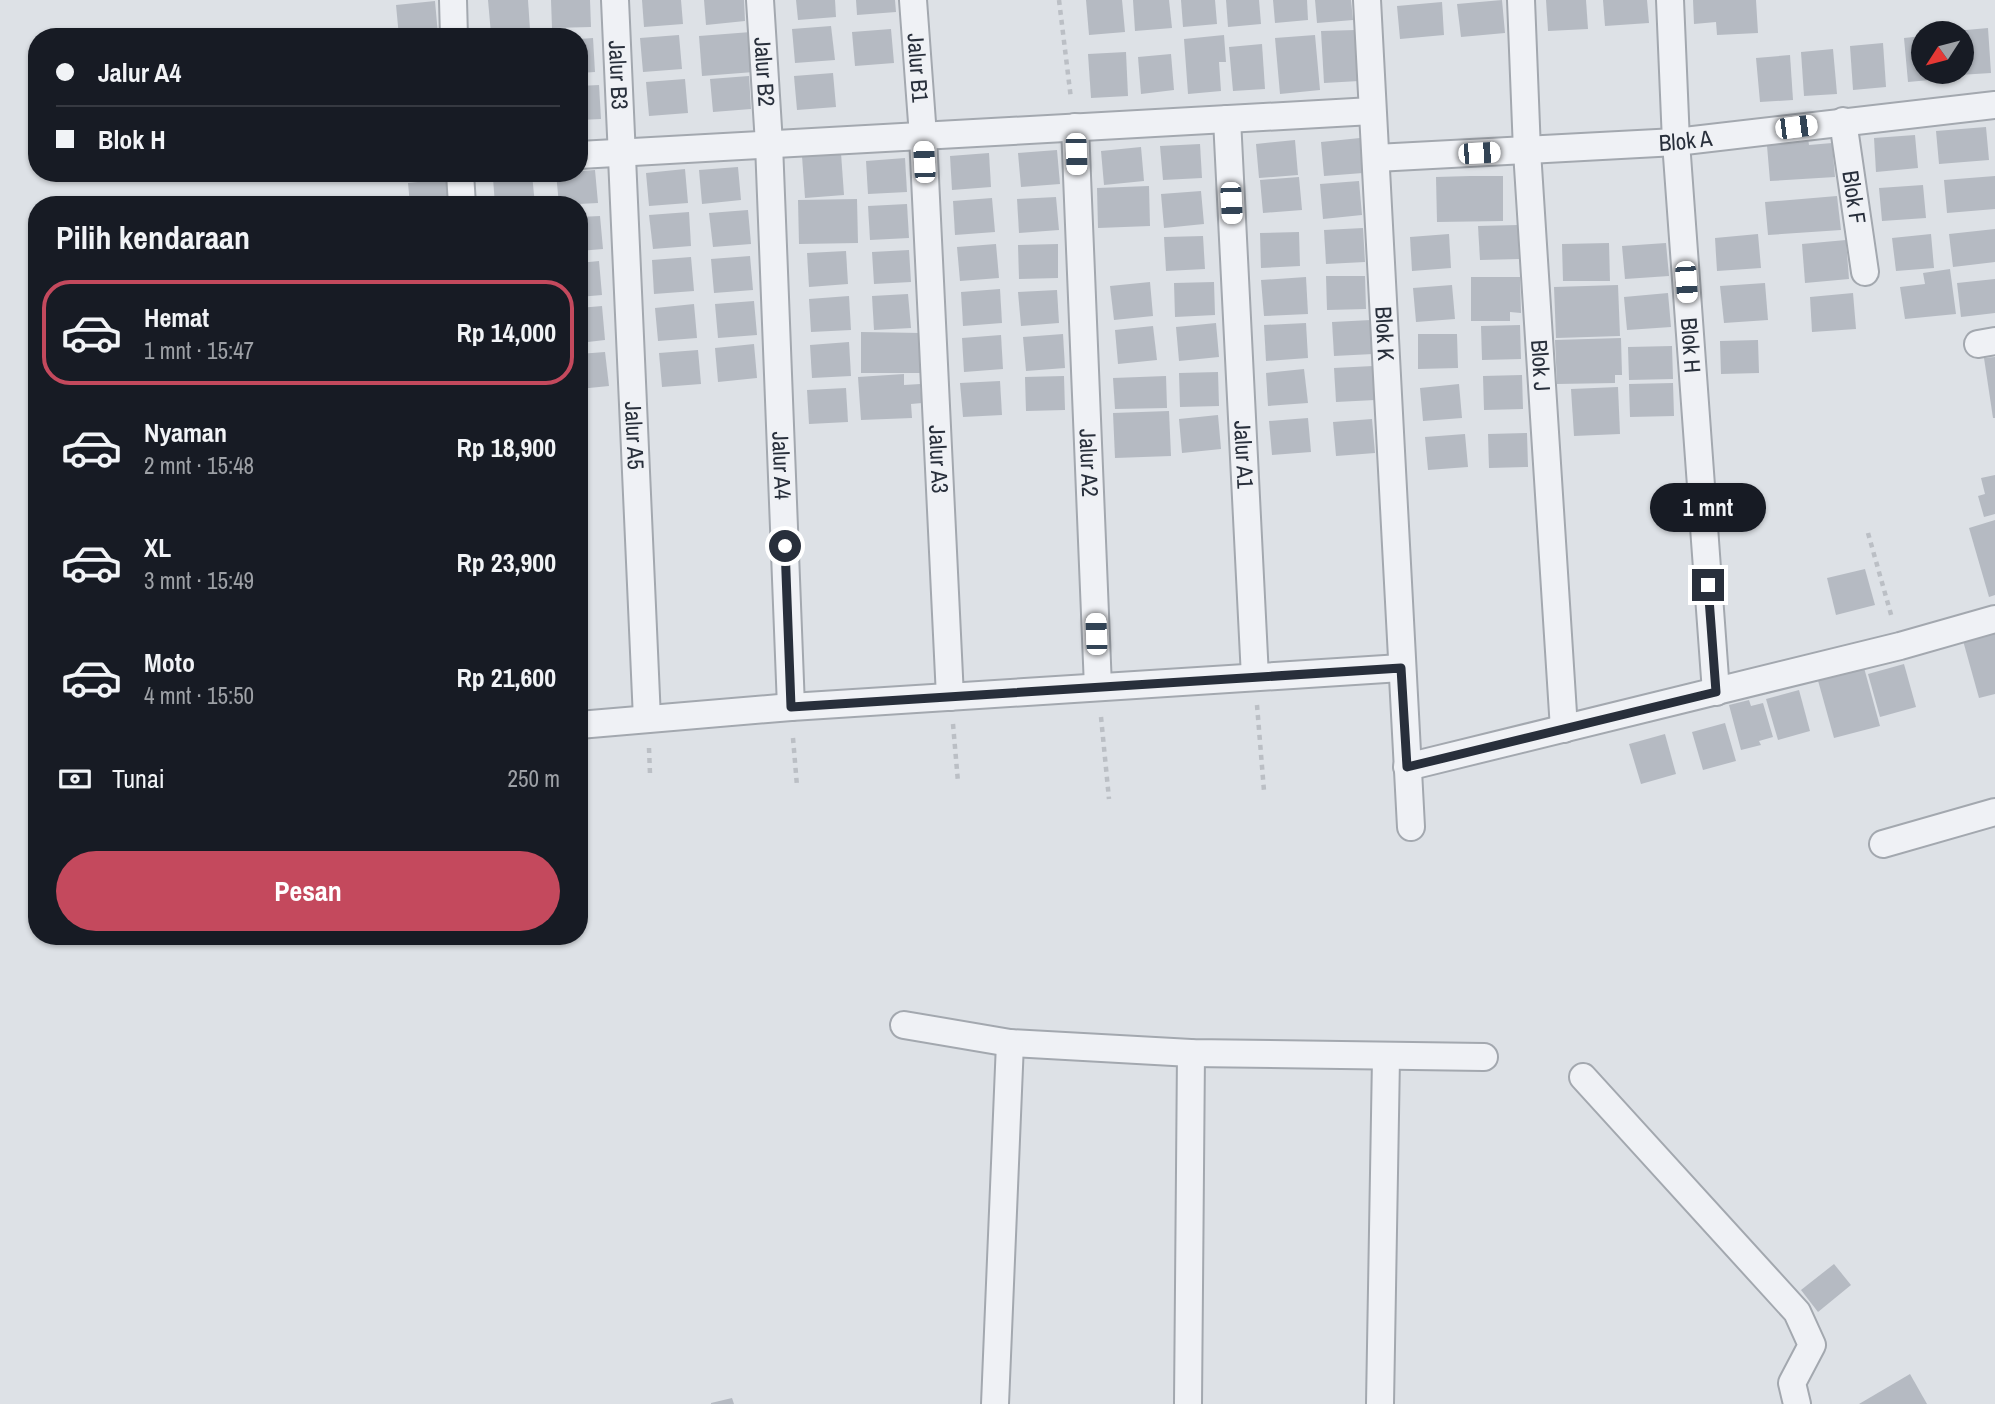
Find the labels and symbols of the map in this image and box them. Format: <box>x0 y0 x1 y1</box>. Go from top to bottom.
north arrow <box>1911 21 1974 84</box>
street label: Jalur B1 <box>900 32 937 104</box>
street label: Jalur B2 <box>747 36 783 107</box>
street label: Jalur B3 <box>602 40 636 110</box>
car <box>1774 114 1819 140</box>
street label: Blok A <box>1658 122 1714 158</box>
car <box>1065 133 1088 175</box>
car <box>913 140 936 184</box>
car <box>1458 141 1501 165</box>
street label: Blok F <box>1835 168 1874 226</box>
car <box>1220 181 1243 225</box>
car <box>1675 260 1698 304</box>
street label: Blok K <box>1368 305 1402 362</box>
street label: Blok H <box>1674 316 1709 374</box>
street label: Blok J <box>1524 339 1558 392</box>
street label: Jalur A5 <box>618 401 652 470</box>
street label: Jalur A1 <box>1227 420 1262 490</box>
street label: Jalur A3 <box>922 424 956 494</box>
street label: Jalur A2 <box>1072 428 1106 497</box>
street label: Jalur A4 <box>765 431 799 501</box>
callout: 1 mnt <box>1650 484 1766 532</box>
route start <box>769 530 801 562</box>
route end <box>1692 569 1724 601</box>
car <box>1085 613 1108 655</box>

